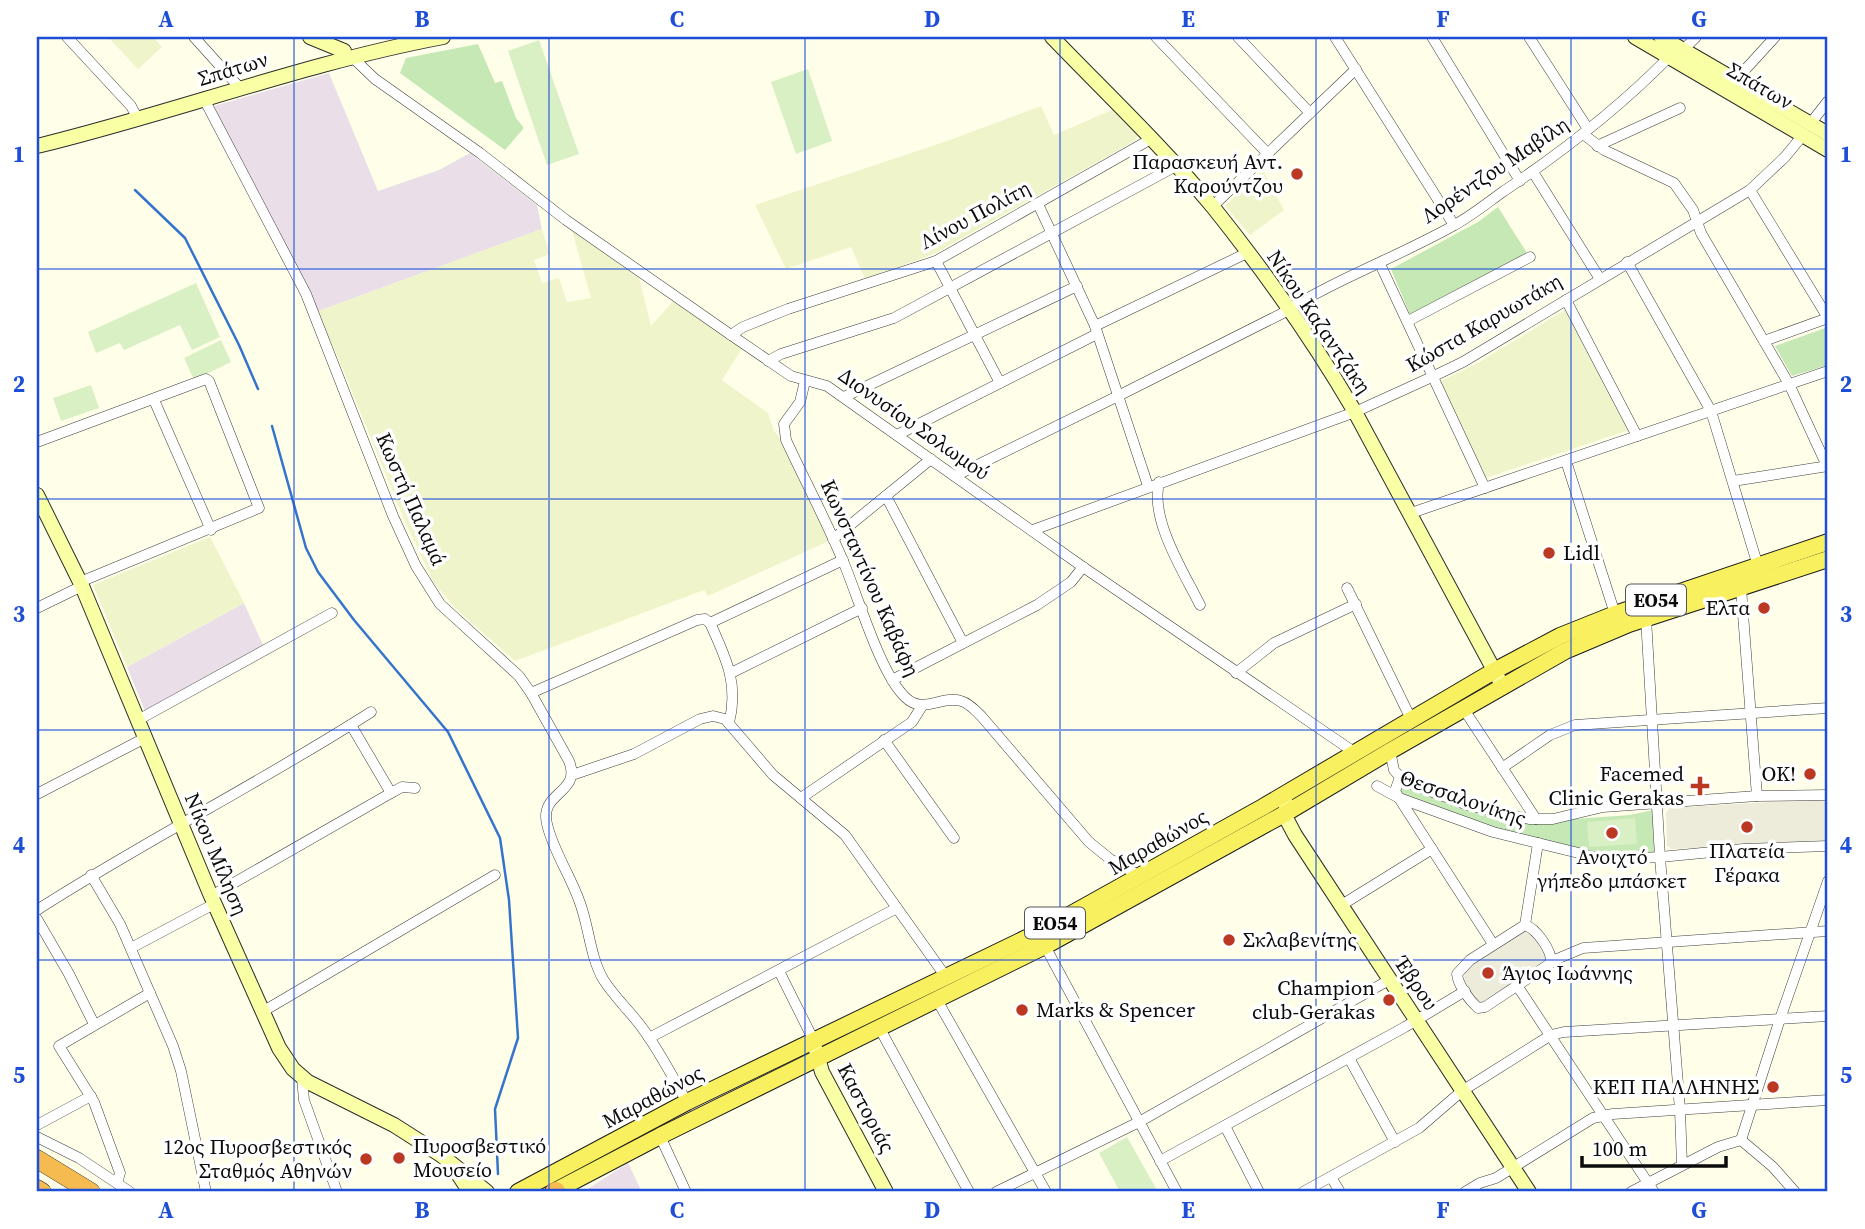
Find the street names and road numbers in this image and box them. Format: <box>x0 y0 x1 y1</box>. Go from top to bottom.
street label: Σπάτων <box>194 44 271 93</box>
street label: Σπάτων <box>1722 55 1799 116</box>
street label: Λορέντζου Μαβίλη <box>1415 109 1574 230</box>
street label: Λίνου Πολίτη <box>914 173 1035 256</box>
street label: Νίκου Καζαντζάκη <box>1260 244 1379 400</box>
street label: Κώστα Καρυωτάκη <box>1400 266 1567 379</box>
street label: Διονυσίου Σολωμού <box>833 361 996 487</box>
street label: Κωστή Παλαμά <box>369 428 454 570</box>
street label: Κωνσταντίνου Καβάφη <box>814 475 927 681</box>
road number: ΕΟ54 <box>1626 584 1686 615</box>
street label: Θεσσαλονίκης <box>1396 762 1530 833</box>
street label: Νίκου Μίληση <box>178 788 255 919</box>
street label: Μαραθώνος <box>1103 801 1213 882</box>
road number: ΕΟ54 <box>1025 908 1085 939</box>
street label: Έβρου <box>1387 949 1445 1016</box>
street label: Μαραθώνος <box>597 1058 708 1135</box>
street label: Καστοριάς <box>831 1058 902 1158</box>

